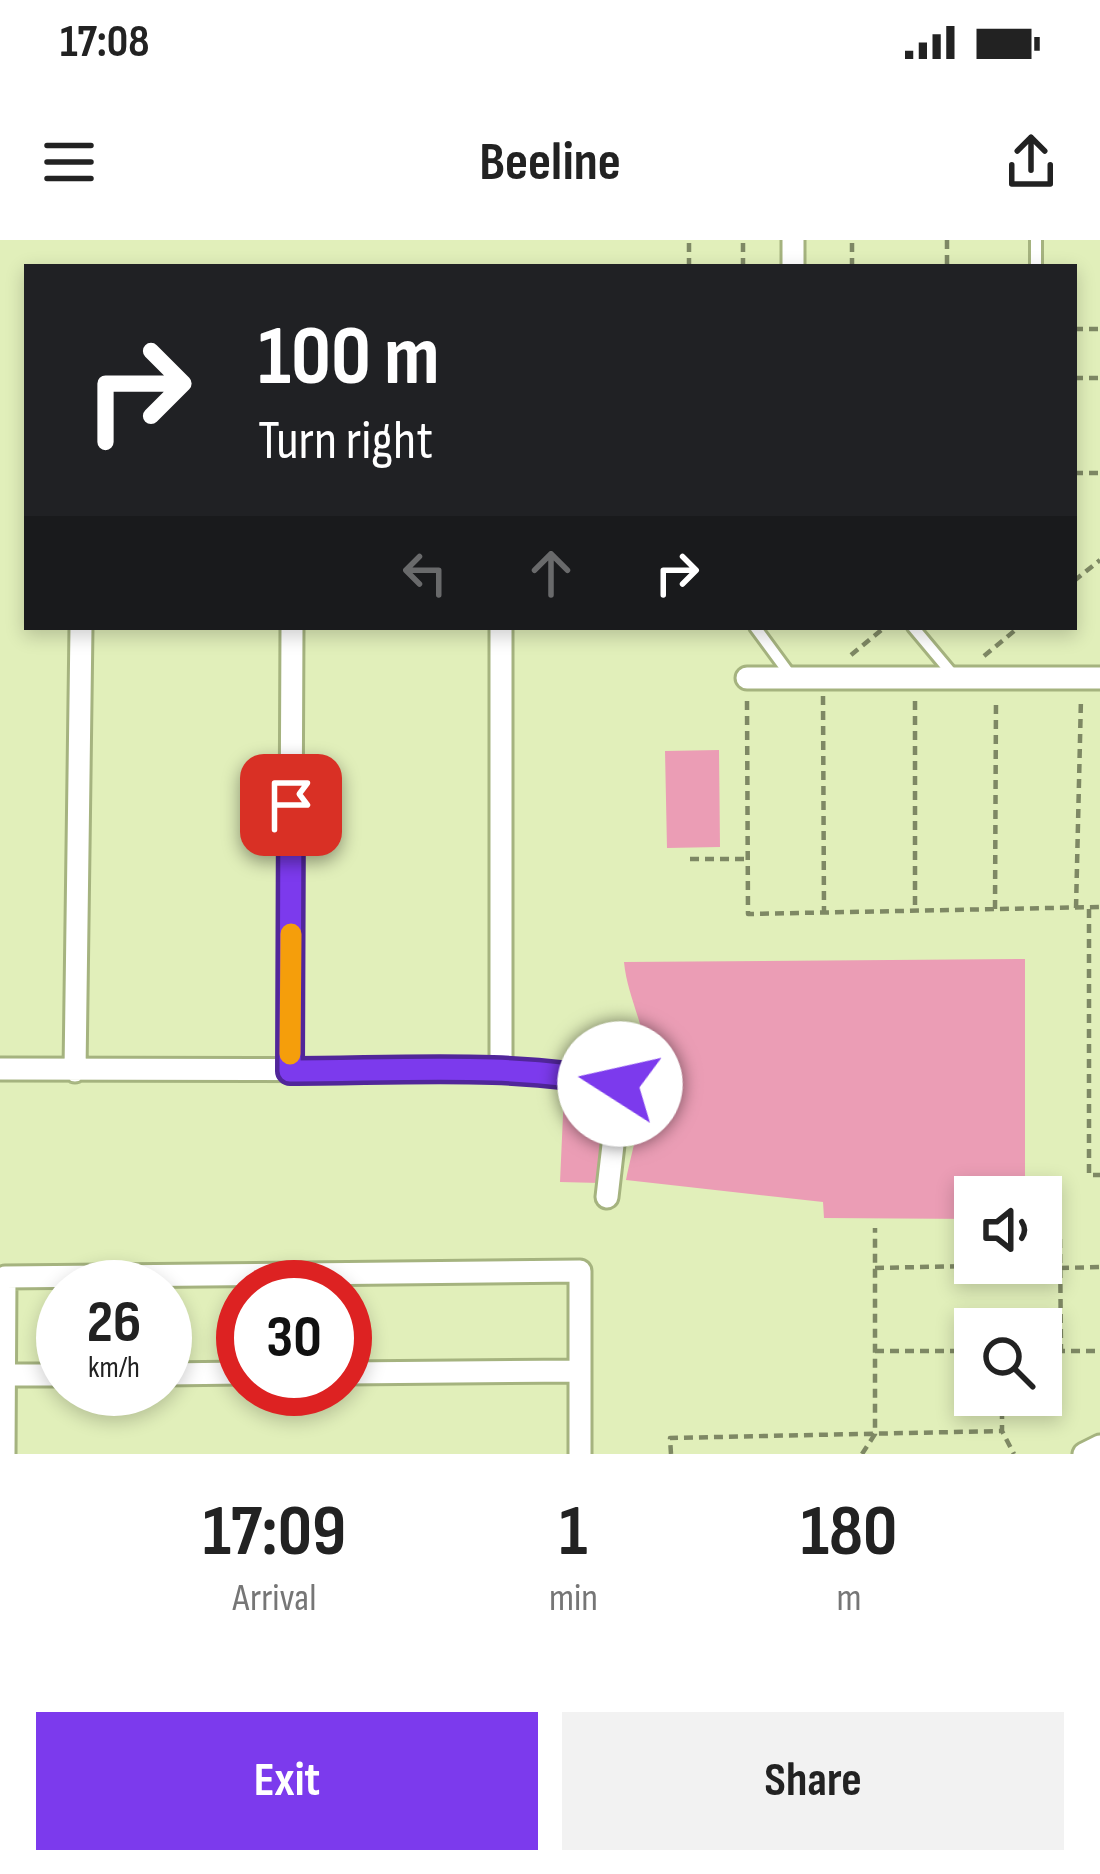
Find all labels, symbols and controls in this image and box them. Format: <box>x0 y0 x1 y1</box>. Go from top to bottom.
text: 17:08 <box>60 15 150 70</box>
icon: menu <box>36 129 102 195</box>
icon: share <box>998 129 1064 195</box>
text: Beeline <box>479 130 621 195</box>
text: 100 m <box>258 307 440 408</box>
icon: right <box>60 312 216 468</box>
text: Turn right <box>258 409 433 474</box>
icon: left <box>392 540 458 606</box>
icon: ahead <box>518 540 584 606</box>
icon: right <box>644 540 710 606</box>
pin <box>240 754 342 856</box>
icon: arrive <box>258 772 324 838</box>
position arrow <box>557 1021 683 1147</box>
map controls <box>954 1176 1062 1416</box>
button: sound <box>954 1176 1062 1284</box>
speed limit sign: 30 <box>216 1260 372 1416</box>
text: 26 <box>87 1287 141 1359</box>
button: search <box>954 1308 1062 1416</box>
text: km/h <box>88 1350 140 1386</box>
text: 17:09 <box>203 1489 346 1576</box>
text: 1 <box>559 1489 588 1576</box>
text: 180 <box>801 1489 897 1576</box>
text: Arrival <box>233 1575 316 1622</box>
text: min <box>549 1575 598 1622</box>
text: m <box>836 1575 861 1622</box>
button: Exit <box>36 1712 538 1850</box>
button: Share <box>562 1712 1064 1850</box>

